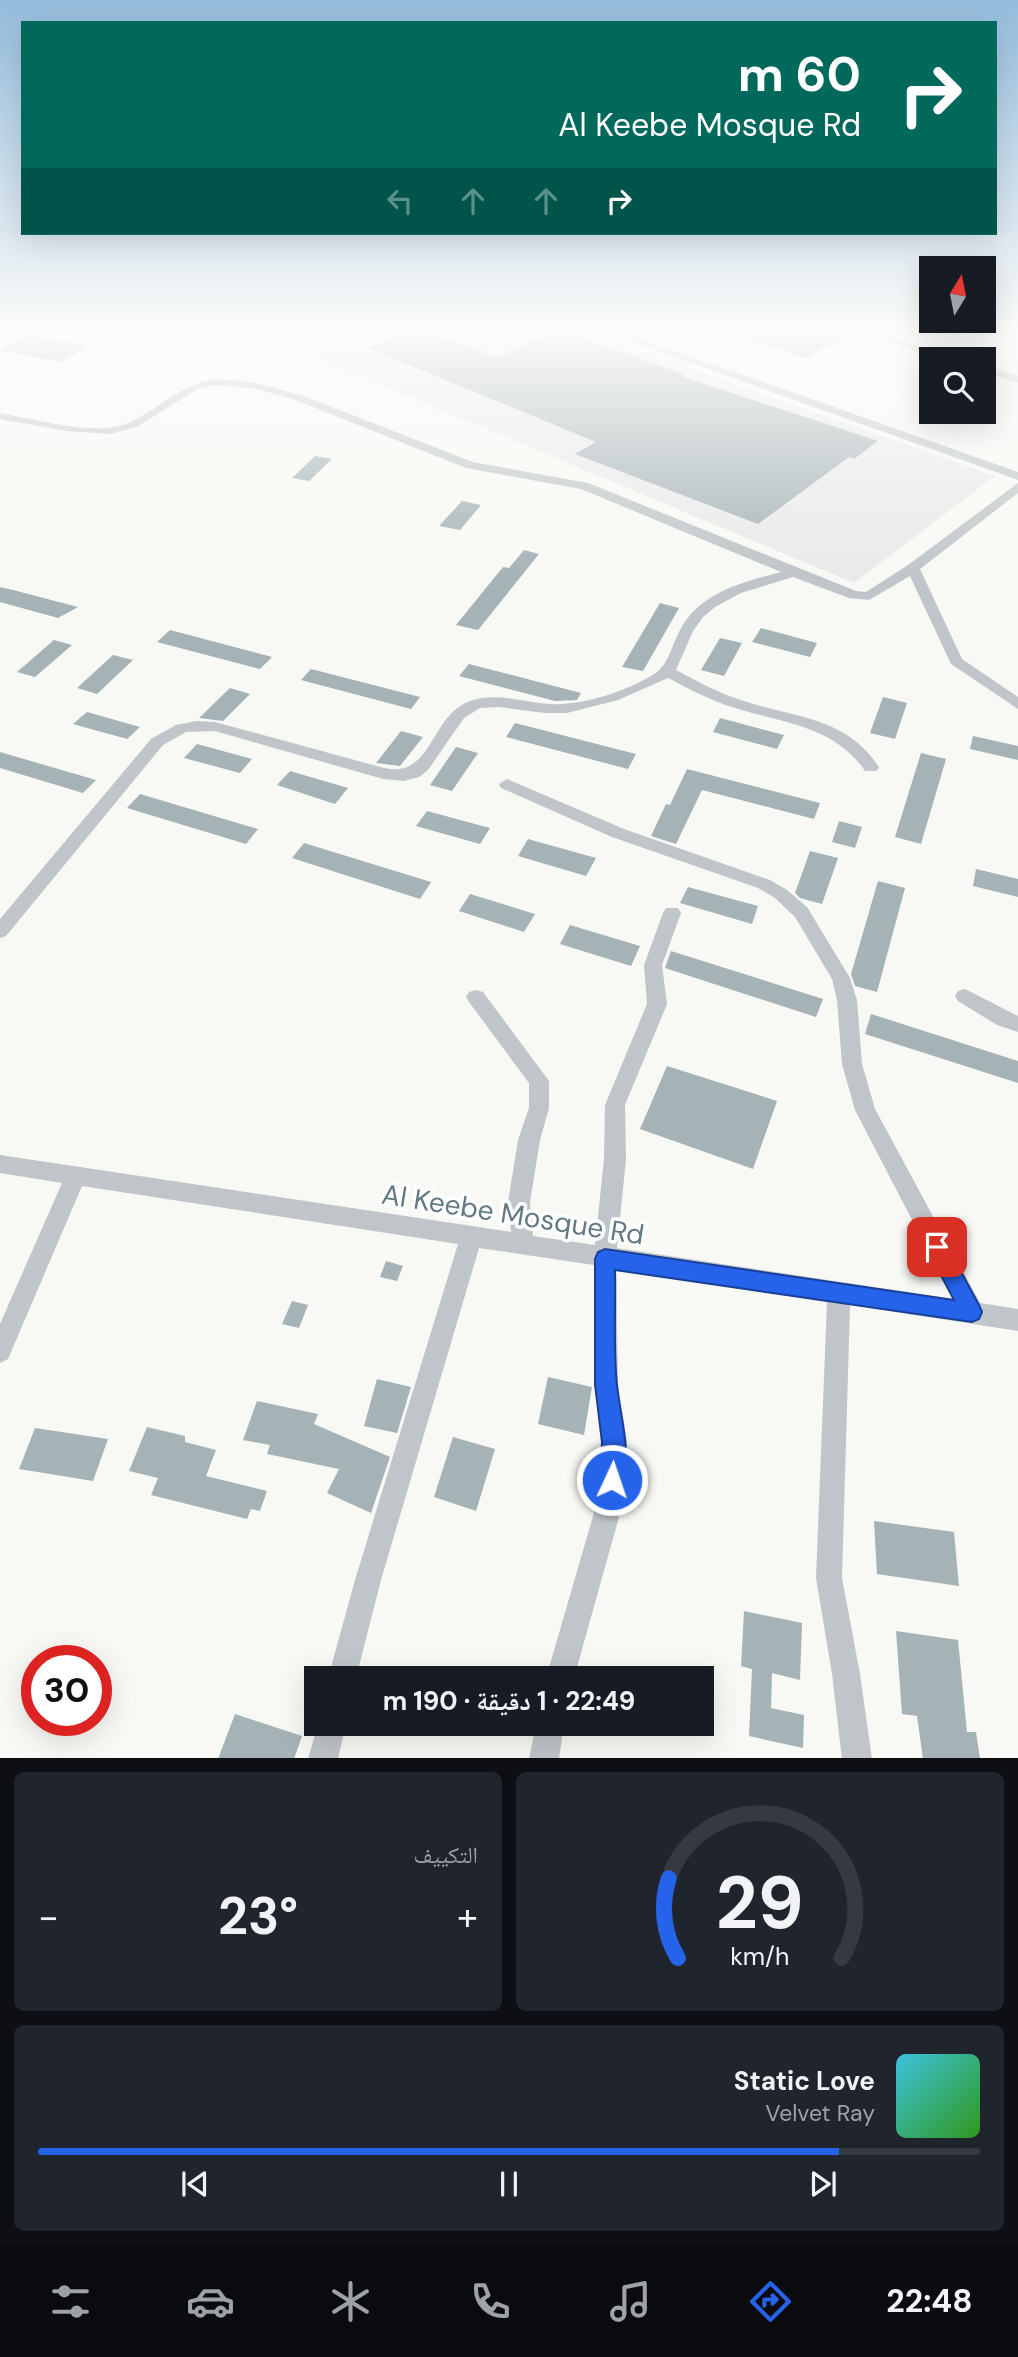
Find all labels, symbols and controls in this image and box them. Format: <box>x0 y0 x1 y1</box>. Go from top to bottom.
text: 60 m <box>738 42 861 106</box>
icon: right <box>885 49 976 140</box>
text: Al Keebe Mosque Rd <box>558 104 861 146</box>
icon: left <box>381 182 419 220</box>
icon: ahead <box>454 182 492 220</box>
icon: ahead <box>527 182 565 220</box>
icon: right <box>600 182 638 220</box>
north arrow <box>919 256 996 332</box>
map controls <box>919 256 996 424</box>
button: search <box>919 347 996 424</box>
street label: Al Keebe Mosque Rd <box>379 1176 647 1253</box>
pin <box>907 1217 967 1277</box>
icon: arrive <box>918 1228 956 1266</box>
position arrow <box>575 1443 649 1517</box>
speed limit sign: 30 <box>21 1645 112 1736</box>
text: 22:49 · 1 دقيقة · 190 m <box>383 1684 635 1718</box>
text: التكييف <box>413 1840 478 1870</box>
text: 29 <box>716 1856 804 1951</box>
text: 23° <box>218 1882 298 1950</box>
text: − <box>38 1892 59 1942</box>
text: + <box>457 1892 478 1942</box>
text: km/h <box>730 1939 790 1972</box>
text: Static Love <box>734 2064 875 2098</box>
text: Velvet Ray <box>765 2098 875 2128</box>
icon: previous <box>176 2165 214 2203</box>
icon: pause <box>490 2165 528 2203</box>
icon: next <box>804 2165 842 2203</box>
icon: filters <box>46 2277 95 2326</box>
icon: car <box>186 2277 235 2326</box>
icon: climate <box>326 2277 375 2326</box>
icon: phone <box>466 2277 515 2326</box>
icon: music <box>606 2277 655 2326</box>
icon: directions <box>746 2277 795 2326</box>
text: 22:48 <box>886 2280 972 2322</box>

